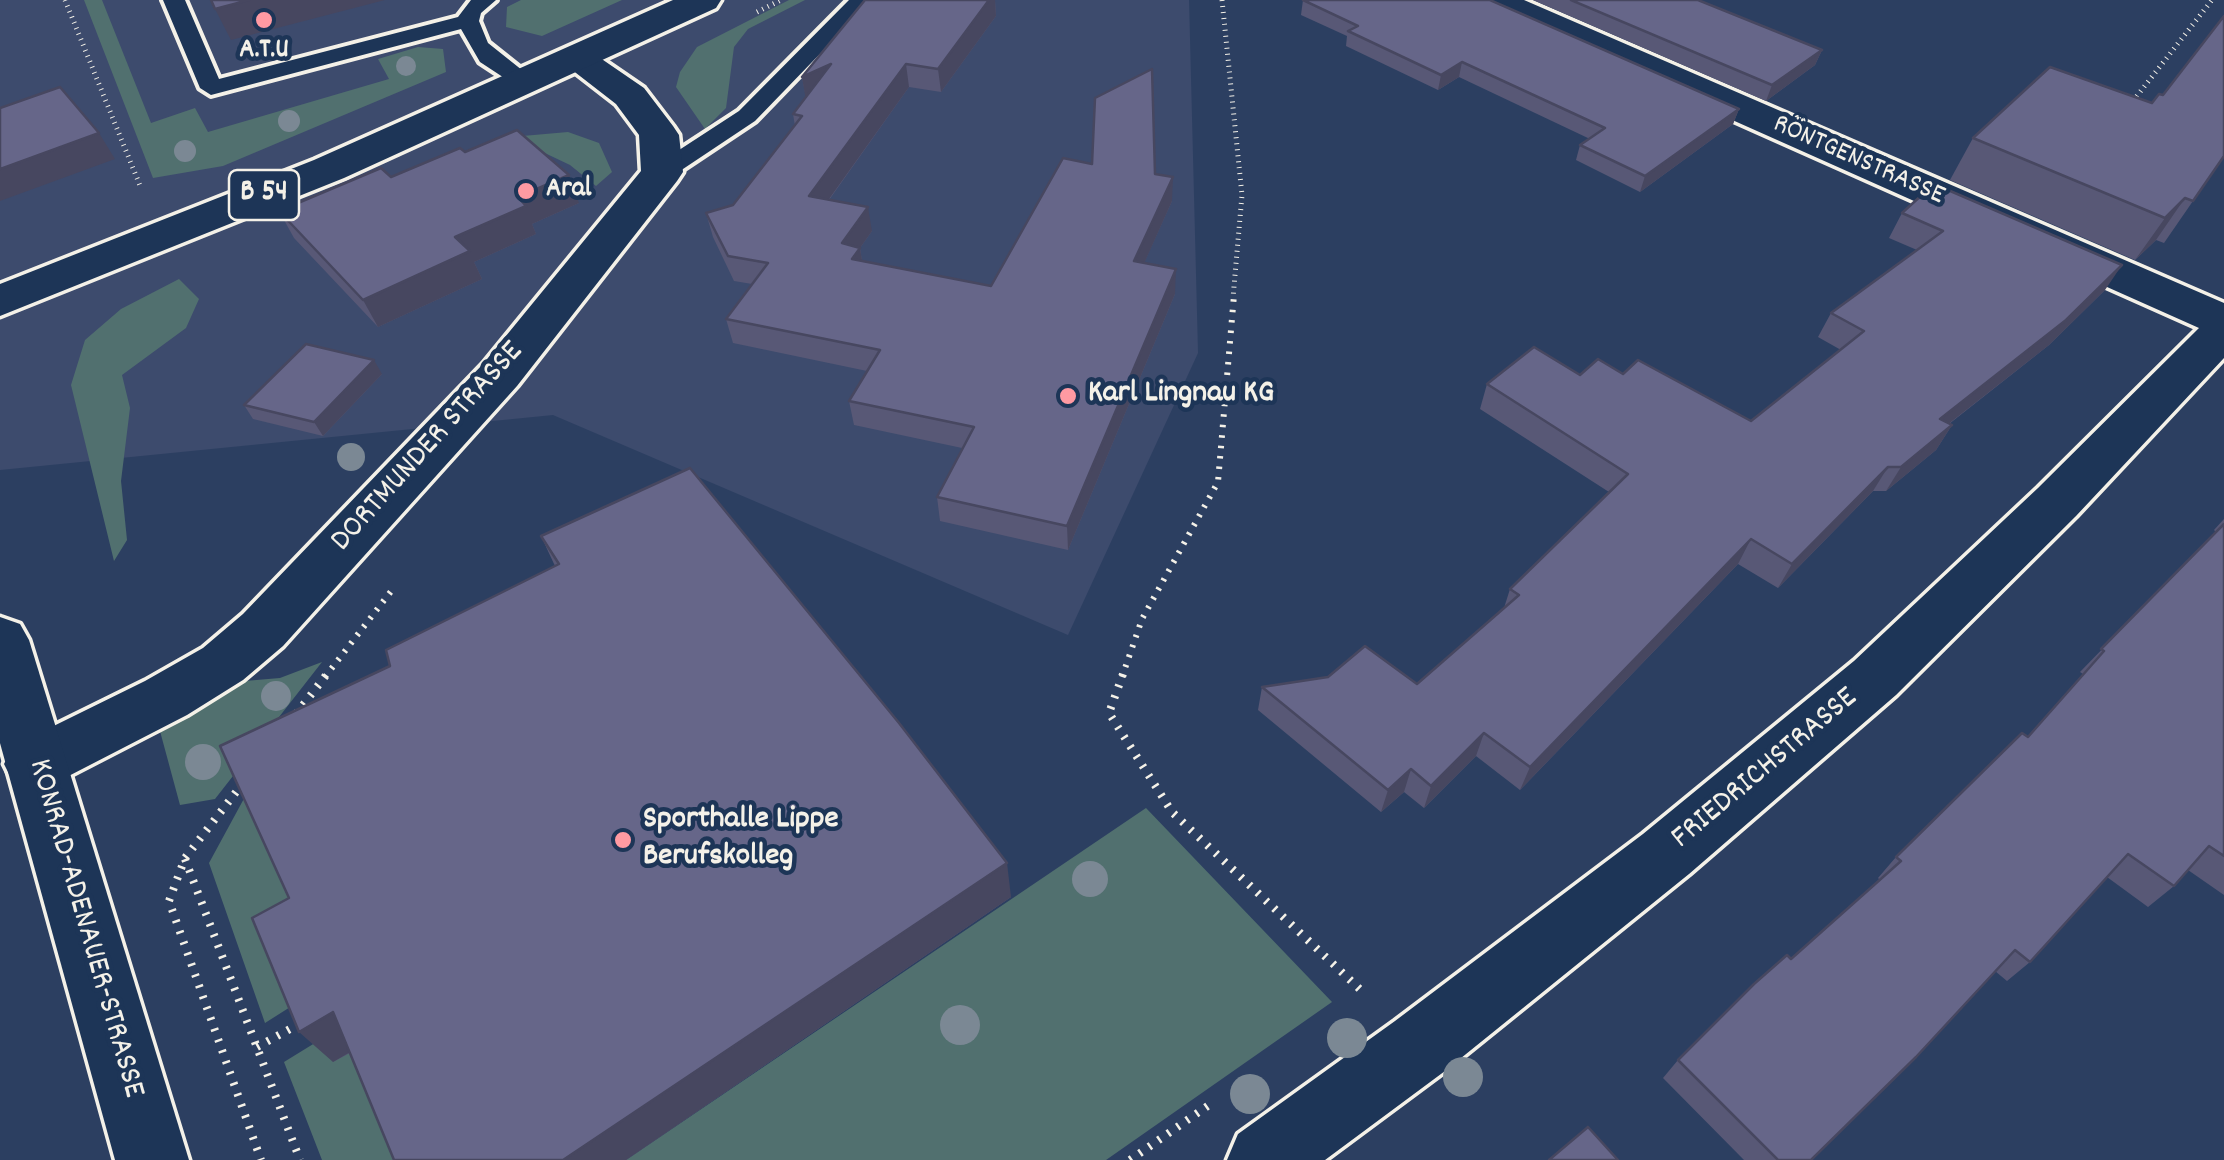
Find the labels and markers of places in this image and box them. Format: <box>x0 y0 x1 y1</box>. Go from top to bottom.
marker: A.T.U <box>253 9 275 31</box>
place label: A.T.U <box>239 35 289 69</box>
place label: Aral <box>546 174 591 208</box>
marker: Aral <box>515 180 537 202</box>
place label: Karl Lingnau KG <box>1088 377 1274 415</box>
marker: Karl Lingnau KG <box>1057 385 1079 407</box>
place label: Sporthalle Lippe Berufskolleg <box>643 803 839 878</box>
marker: Sporthalle Lippe Berufskolleg <box>612 829 634 851</box>

